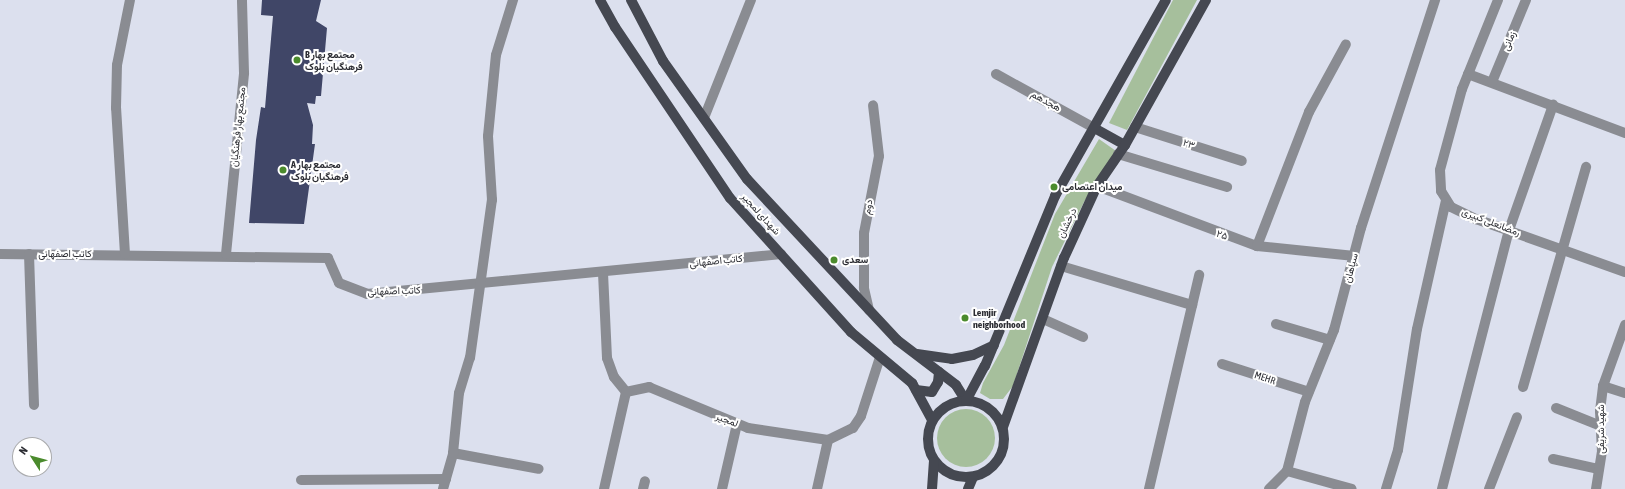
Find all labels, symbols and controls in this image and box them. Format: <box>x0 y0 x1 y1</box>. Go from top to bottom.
street label: زمانی <box>1500 30 1518 52</box>
place label: B مجتمع بهار فرهنگیان بلوک <box>305 48 363 72</box>
marker: B مجتمع بهار فرهنگیان بلوک <box>292 55 302 65</box>
street label: مجتمع بهار فرهنگیان <box>228 86 248 168</box>
street label: هجدهم <box>1029 88 1063 114</box>
street label: ۲۳ <box>1182 136 1196 152</box>
place label: A مجتمع بهار فرهنگیان بلوک <box>291 158 349 182</box>
marker: A مجتمع بهار فرهنگیان بلوک <box>278 165 288 175</box>
place label: میدان اعتصامی <box>1062 181 1122 193</box>
marker: میدان اعتصامی <box>1049 182 1059 192</box>
street label: شهدای لمجیر <box>739 191 783 237</box>
street label: دوم <box>861 199 875 215</box>
street label: رمضانعلی کبیری <box>1460 205 1522 239</box>
street label: درخشان <box>1055 206 1079 240</box>
street label: ۲۵ <box>1215 228 1229 242</box>
street label: کاتب اصفهانی <box>38 248 92 260</box>
street label: کاتب اصفهانی <box>689 252 743 270</box>
street label: سپاهان <box>1341 252 1361 284</box>
place label: سعدی <box>842 254 868 266</box>
marker: سعدی <box>829 255 839 265</box>
street label: کاتب اصفهانی <box>367 284 421 298</box>
place label: Lemjir neighborhood <box>973 306 1025 330</box>
marker: Lemjir neighborhood <box>960 313 970 323</box>
street label: MEHR <box>1253 369 1277 387</box>
street label: شهید شریفی <box>1595 404 1607 454</box>
street label: لمجیر <box>714 410 740 430</box>
north arrow <box>12 437 52 477</box>
text: N <box>16 444 30 457</box>

